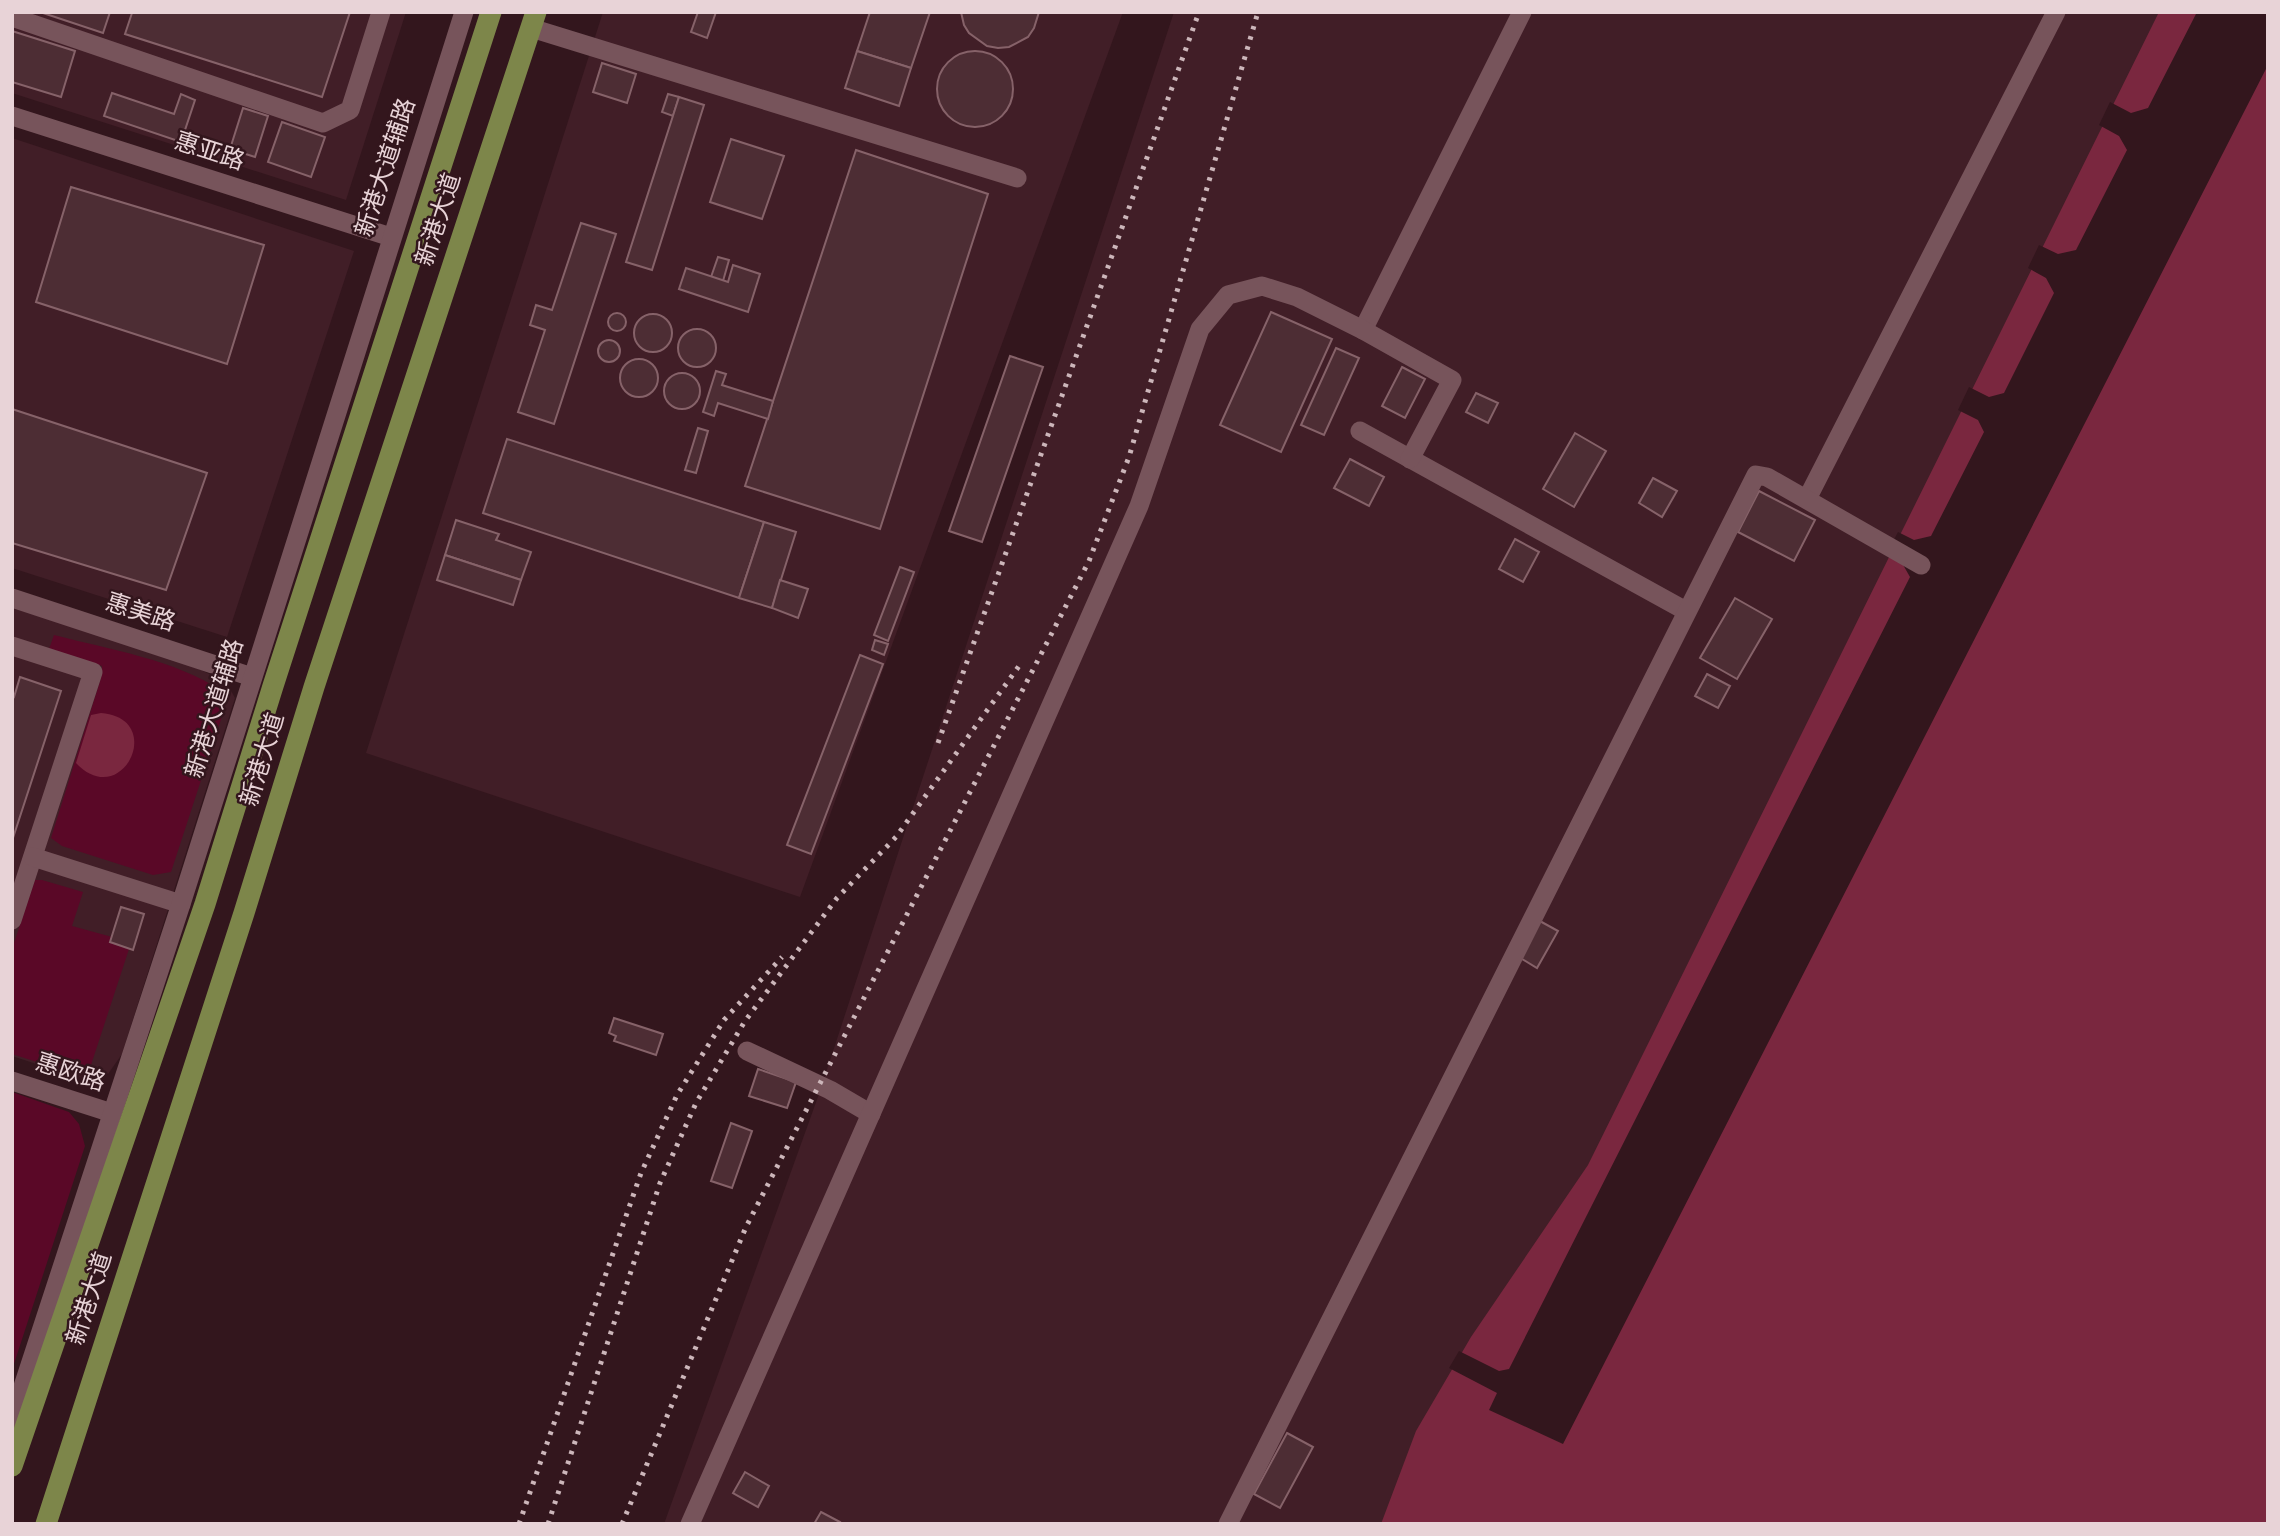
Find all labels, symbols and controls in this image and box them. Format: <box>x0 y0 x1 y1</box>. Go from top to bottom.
street label: 新港大道辅路 <box>350 95 424 241</box>
street label: 惠亚路 <box>170 128 248 178</box>
street label: 新港大道 <box>411 170 469 270</box>
street label: 惠美路 <box>101 589 179 639</box>
street label: 新港大道辅路 <box>181 636 251 782</box>
street label: 新港大道 <box>236 710 292 810</box>
street label: 惠欧路 <box>31 1049 109 1099</box>
street label: 新港大道 <box>62 1249 120 1349</box>

